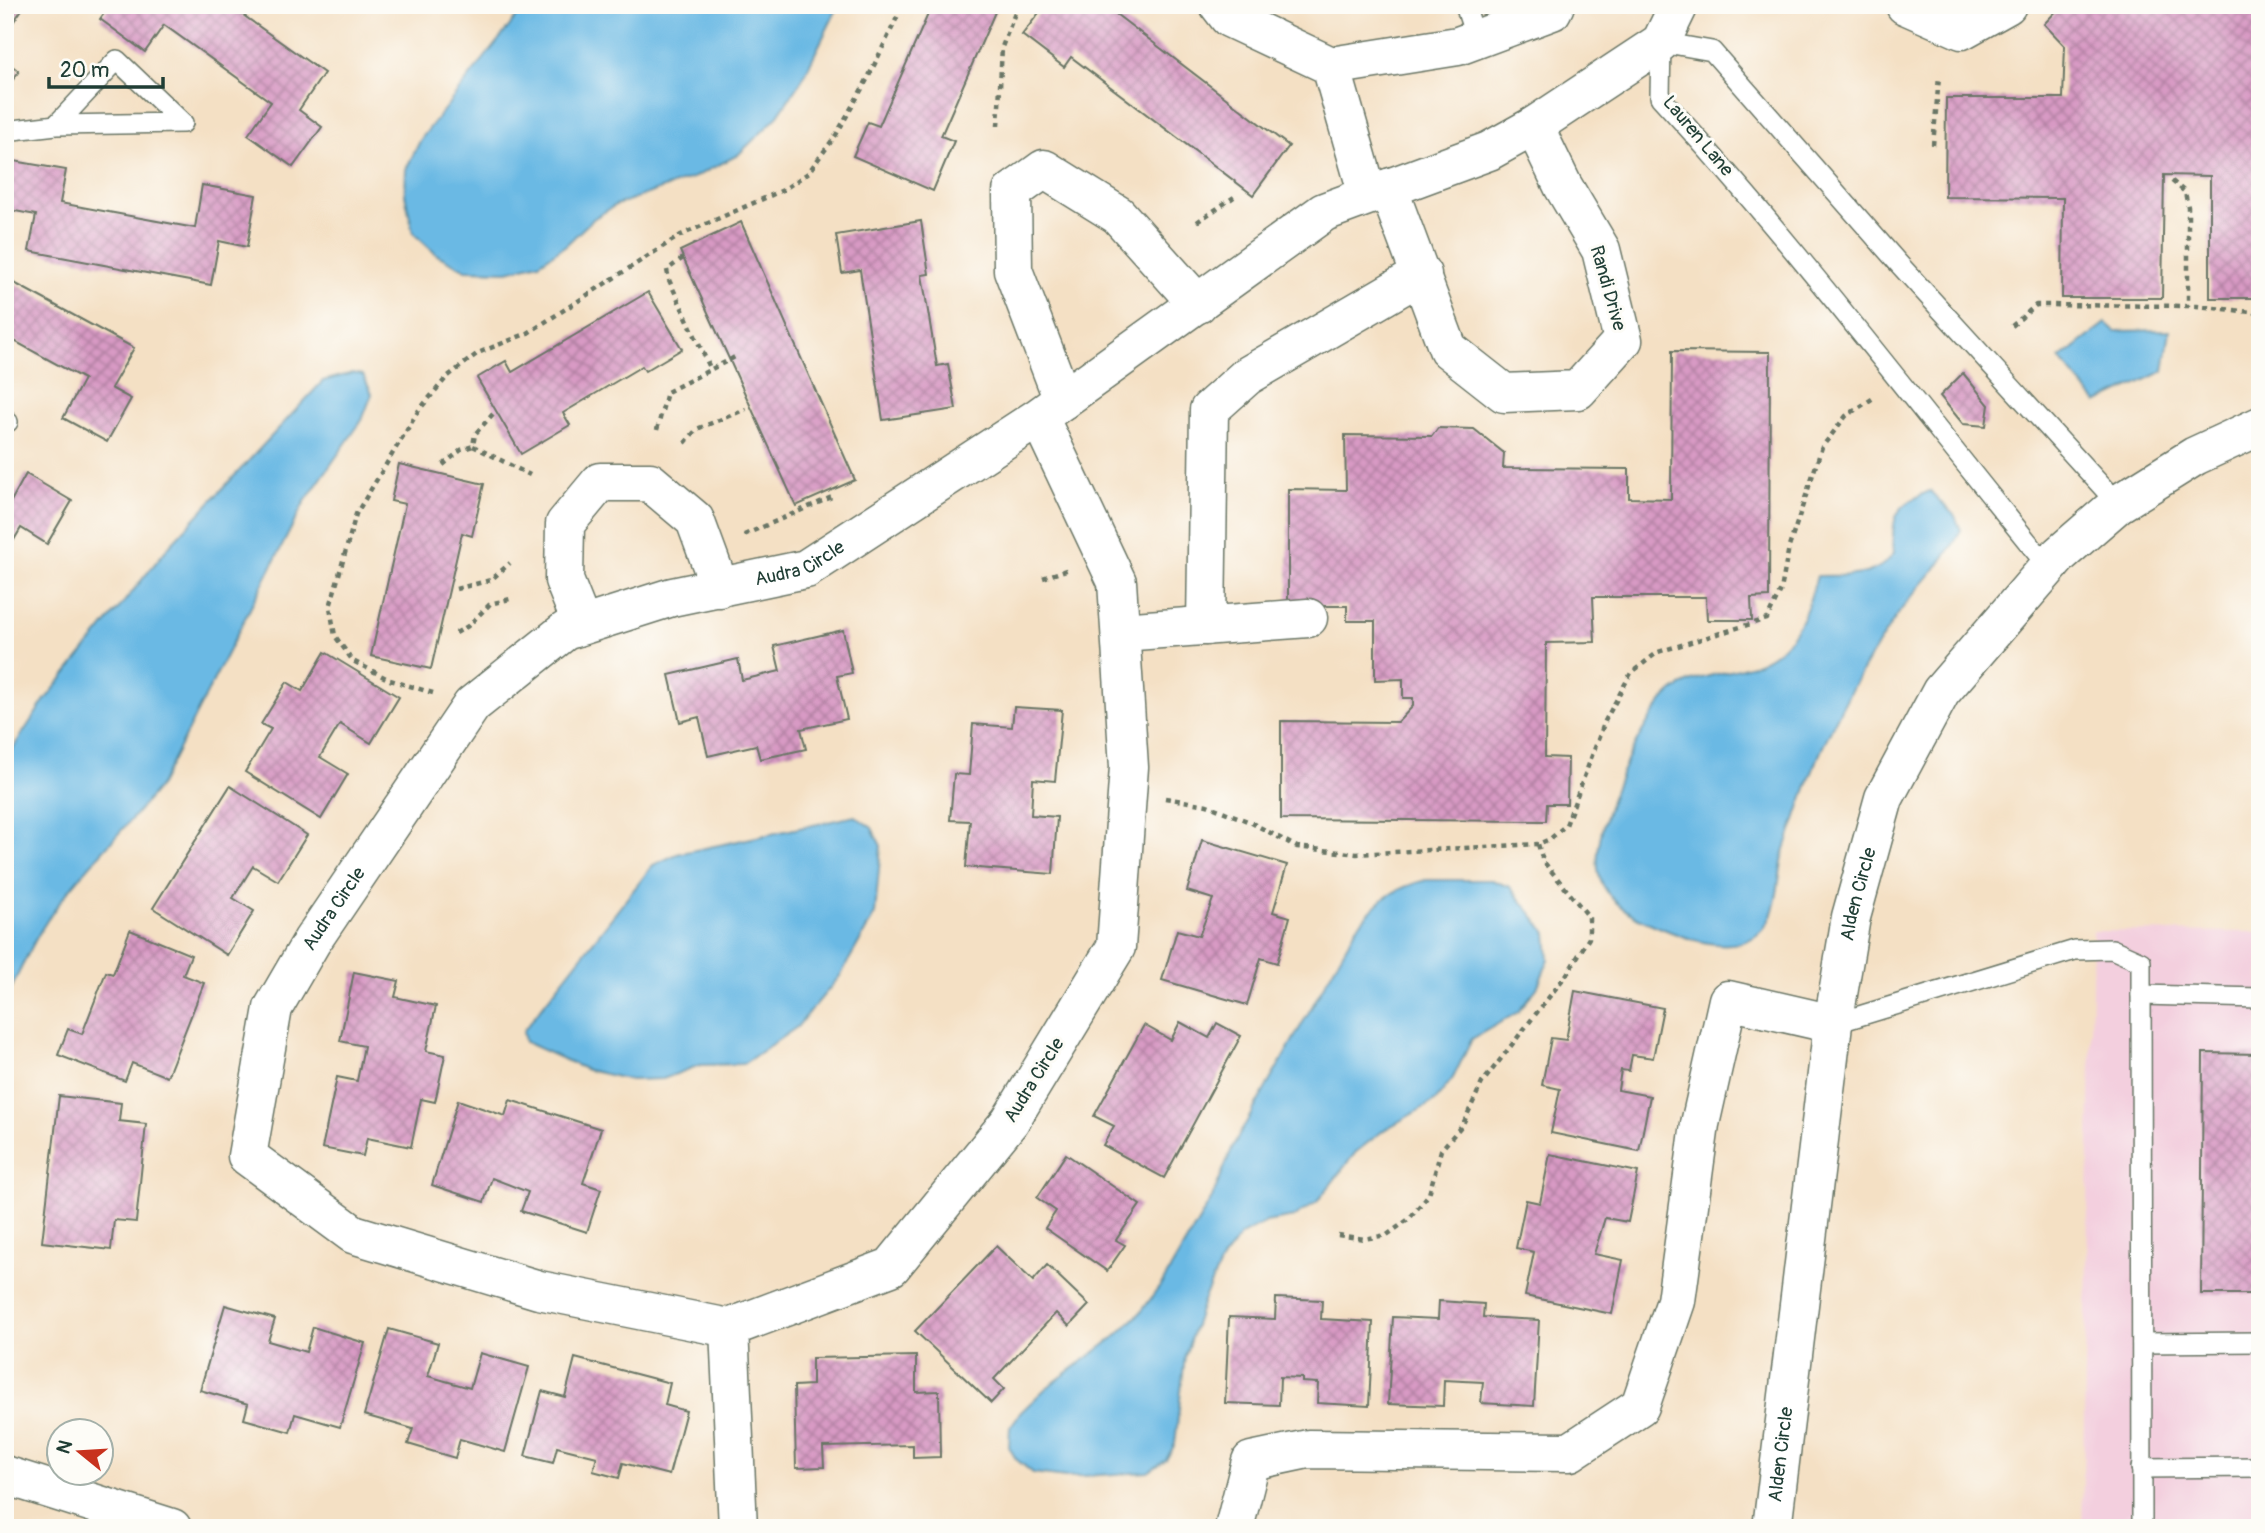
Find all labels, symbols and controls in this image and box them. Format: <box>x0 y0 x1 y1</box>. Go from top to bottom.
scale bar <box>49 46 163 90</box>
text: 20 m <box>60 57 109 84</box>
street label: Lauren Lane <box>1657 91 1739 182</box>
street label: Randi Drive <box>1584 243 1632 334</box>
street label: Audra Circle <box>753 535 850 591</box>
street label: Alden Circle <box>1835 844 1882 943</box>
street label: Audra Circle <box>297 862 371 955</box>
street label: Audra Circle <box>998 1033 1070 1127</box>
street label: Alden Circle <box>1763 1405 1799 1504</box>
north arrow <box>46 1418 116 1488</box>
text: N <box>51 1437 78 1457</box>

